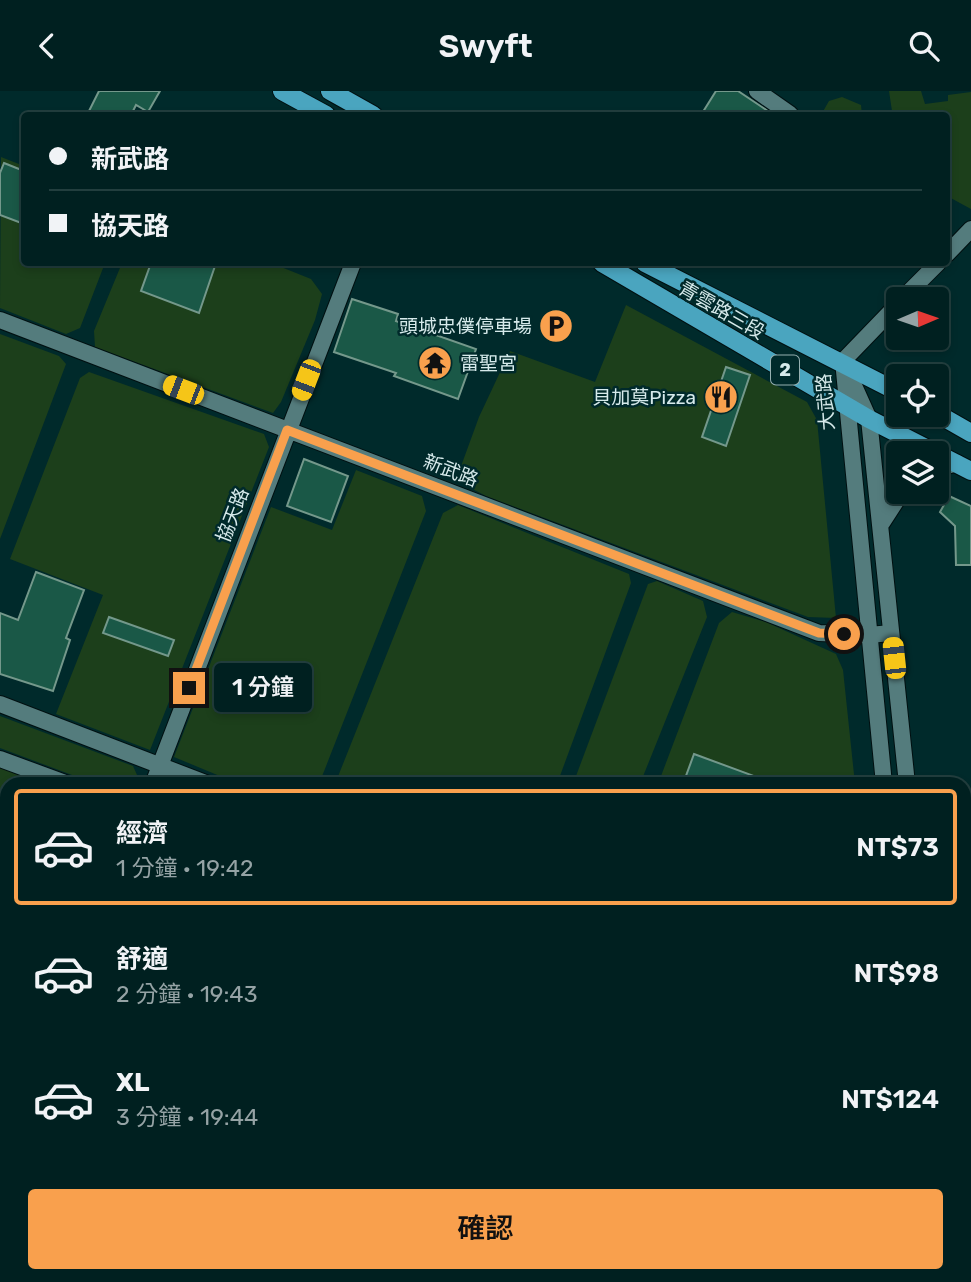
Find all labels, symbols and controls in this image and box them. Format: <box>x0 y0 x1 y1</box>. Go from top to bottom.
icon: back <box>28 27 66 65</box>
text: Swyft <box>438 27 533 65</box>
icon: search <box>905 27 943 65</box>
text: 新武路 <box>91 144 169 175</box>
text: 協天路 <box>91 211 169 242</box>
street label: 青雲路三段 <box>675 277 769 344</box>
north arrow <box>886 287 948 350</box>
map controls <box>886 287 949 504</box>
parking icon: 頭城忠僕停車場 <box>537 307 575 345</box>
place label: 頭城忠僕停車場 <box>399 315 532 338</box>
temple icon: 雷聖宮 <box>416 344 454 382</box>
place label: 雷聖宮 <box>460 352 517 375</box>
road number: 2 <box>771 355 799 384</box>
car <box>289 357 324 403</box>
button: locate <box>886 364 949 427</box>
car <box>160 373 207 407</box>
street label: 大武路 <box>812 373 839 431</box>
restaurant icon: 貝加莫Pizza <box>702 378 740 416</box>
place label: 貝加莫Pizza <box>592 386 696 409</box>
button: layers <box>886 441 949 504</box>
street label: 新武路 <box>420 450 482 491</box>
street label: 協天路 <box>212 484 253 546</box>
route start <box>828 618 860 650</box>
car <box>882 636 907 680</box>
callout: 1 分鐘 <box>214 663 312 713</box>
route end <box>173 672 205 704</box>
text: 1 分鐘 <box>232 673 294 701</box>
icon: car <box>32 816 95 879</box>
text: 經濟 <box>116 818 168 849</box>
text: NT$73 <box>856 832 939 863</box>
text: 1 分鐘 · 19:42 <box>116 854 254 882</box>
icon: car <box>32 942 95 1005</box>
text: 舒適 <box>116 944 168 975</box>
text: NT$98 <box>854 958 939 989</box>
text: 2 分鐘 · 19:43 <box>116 980 257 1008</box>
text: XL <box>116 1067 149 1098</box>
icon: car <box>32 1068 95 1131</box>
text: NT$124 <box>841 1084 939 1115</box>
text: 3 分鐘 · 19:44 <box>116 1103 258 1131</box>
button: 確認 <box>28 1189 943 1269</box>

